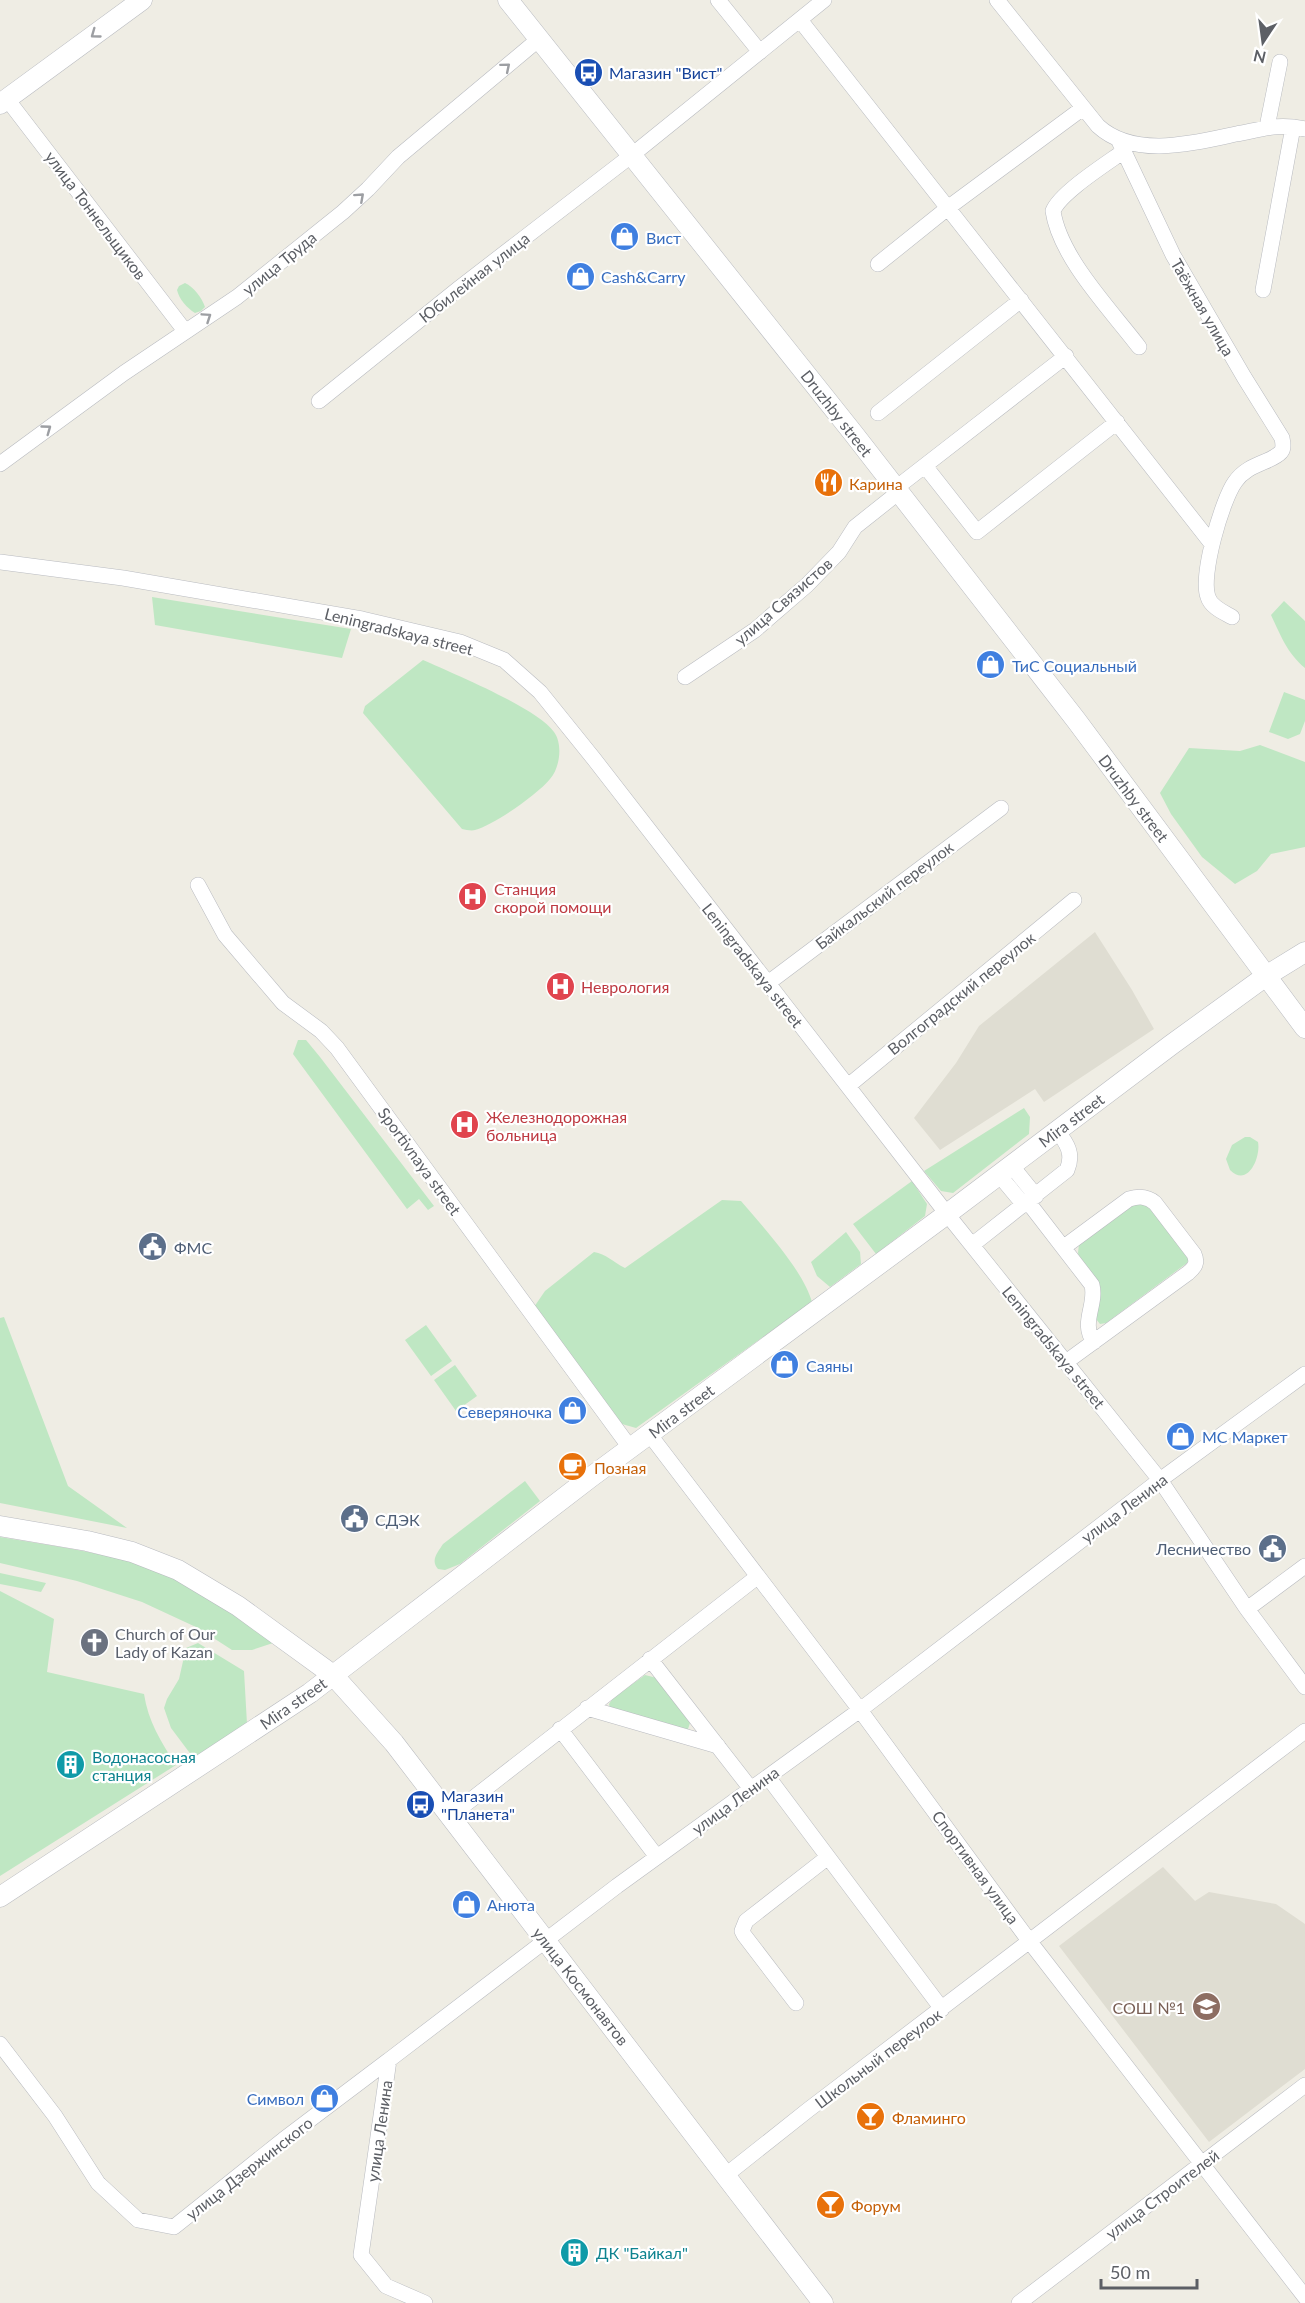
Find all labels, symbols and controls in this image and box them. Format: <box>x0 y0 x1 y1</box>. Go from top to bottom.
north arrow <box>1233 12 1293 72</box>
one-way arrow <box>90 27 101 38</box>
text: N <box>1251 46 1268 68</box>
bus stop icon: Магазин "Вист" <box>572 56 604 88</box>
place label: Магазин "Вист" <box>609 63 723 82</box>
one-way arrow <box>499 64 510 75</box>
street label: улица Тоннельщиков <box>42 147 151 283</box>
one-way arrow <box>353 193 364 204</box>
shop icon: Вист <box>609 221 641 253</box>
street label: улица Труда <box>238 227 320 299</box>
street label: Юбилейная улица <box>415 228 533 326</box>
place label: Вист <box>646 228 681 247</box>
street label: Таёжная улица <box>1167 255 1239 359</box>
shop icon: Cash&Carry <box>564 260 596 292</box>
place label: Cash&Carry <box>601 267 686 286</box>
one-way arrow <box>200 313 211 324</box>
street label: Druzhby street <box>797 366 877 460</box>
one-way arrow <box>40 425 51 436</box>
restaurant icon: Карина <box>812 467 844 499</box>
place label: Карина <box>849 474 903 493</box>
street label: улица Связистов <box>730 553 836 649</box>
street label: Leningradskaya street <box>323 603 475 659</box>
shop icon: ТиС Социальный <box>975 649 1007 681</box>
place label: ТиС Социальный <box>1012 656 1137 675</box>
street label: Druzhby street <box>1095 751 1173 846</box>
street label: Байкальский переулок <box>811 837 957 953</box>
place label: Станция скорой помощи <box>494 879 612 916</box>
hospital icon: Станция скорой помощи <box>457 881 489 913</box>
street label: Leningradskaya street <box>699 899 808 1031</box>
street label: Волгоградский переулок <box>883 927 1039 1058</box>
hospital icon: Неврология <box>544 970 576 1002</box>
place label: Неврология <box>581 977 669 996</box>
street label: Mira street <box>1035 1089 1108 1151</box>
street label: Sportivnaya street <box>375 1104 465 1219</box>
place label: Железнодорожная больница <box>486 1107 627 1144</box>
hospital icon: Железнодорожная больница <box>449 1109 481 1141</box>
public building icon: ФМС <box>137 1231 169 1263</box>
place label: ФМС <box>174 1238 212 1257</box>
street label: Leningradskaya street <box>999 1282 1109 1412</box>
shop icon: Саяны <box>769 1349 801 1381</box>
place label: Саяны <box>806 1356 853 1375</box>
street label: Mira street <box>645 1380 718 1442</box>
shop icon: Северяночка <box>557 1395 589 1427</box>
place label: Северяночка <box>457 1402 552 1421</box>
shop icon: МС Маркет <box>1165 1420 1197 1452</box>
place label: МС Маркет <box>1202 1427 1288 1446</box>
cafe icon: Позная <box>557 1451 589 1483</box>
place label: Позная <box>594 1458 646 1477</box>
street label: улица Ленина <box>1077 1469 1171 1547</box>
public building icon: СДЭК <box>338 1503 370 1535</box>
place label: СДЭК <box>375 1510 420 1529</box>
public building icon: Лесничество <box>1256 1532 1288 1564</box>
place label: Лесничество <box>1155 1539 1251 1558</box>
place label: Church of Our Lady of Kazan <box>115 1624 216 1661</box>
church icon: Church of Our Lady of Kazan <box>78 1626 110 1658</box>
street label: Mira street <box>256 1673 330 1733</box>
place label: Водонасосная станция <box>92 1747 196 1784</box>
building icon: Водонасосная станция <box>55 1749 87 1781</box>
street label: улица Ленина <box>688 1762 782 1838</box>
place label: Магазин "Планета" <box>441 1786 515 1823</box>
bus stop icon: Магазин "Планета" <box>404 1788 436 1820</box>
street label: Спортивная улица <box>929 1807 1023 1927</box>
shop icon: Анюта <box>450 1888 482 1920</box>
place label: Анюта <box>487 1895 535 1914</box>
street label: улица Космонавтов <box>529 1923 633 2049</box>
school or university icon: СОШ №1 <box>1190 1991 1222 2023</box>
place label: СОШ №1 <box>1113 1998 1185 2017</box>
street label: Школьный переулок <box>811 2004 946 2112</box>
street label: улица Ленина <box>362 2079 396 2183</box>
shop icon: Символ <box>309 2082 341 2114</box>
place label: Символ <box>247 2089 304 2108</box>
bar icon: Фламинго <box>855 2101 887 2133</box>
place label: Фламинго <box>892 2108 966 2127</box>
street label: улица Дзержинского <box>182 2113 316 2223</box>
street label: улица Строителей <box>1102 2145 1222 2243</box>
bar icon: Форум <box>814 2189 846 2221</box>
place label: Форум <box>851 2196 901 2215</box>
building icon: ДК "Байкал" <box>559 2236 591 2268</box>
place label: ДК "Байкал" <box>596 2243 688 2262</box>
scale bar <box>1101 2252 1197 2290</box>
text: 50 m <box>1110 2261 1150 2283</box>

